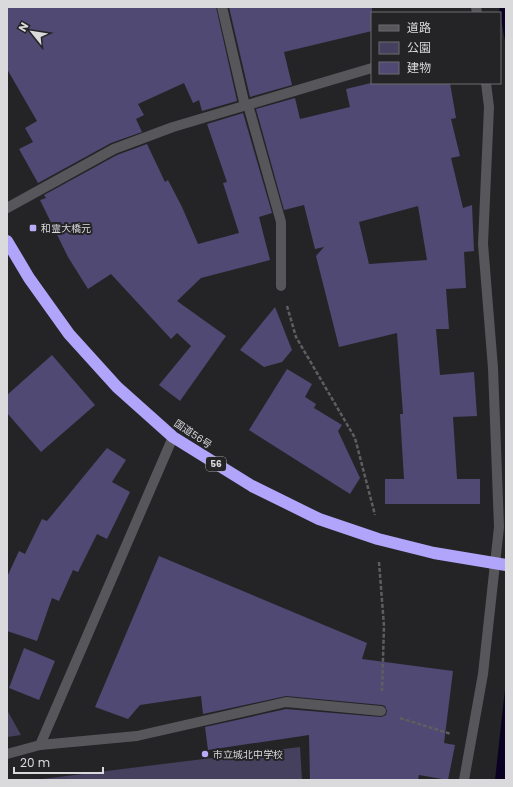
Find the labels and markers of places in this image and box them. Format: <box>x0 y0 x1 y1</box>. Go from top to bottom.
place label: 和霊大橋元 <box>41 221 91 236</box>
marker: 和霊大橋元 <box>28 223 38 233</box>
place label: 市立城北中学校 <box>213 747 283 762</box>
marker: 市立城北中学校 <box>200 749 210 759</box>

